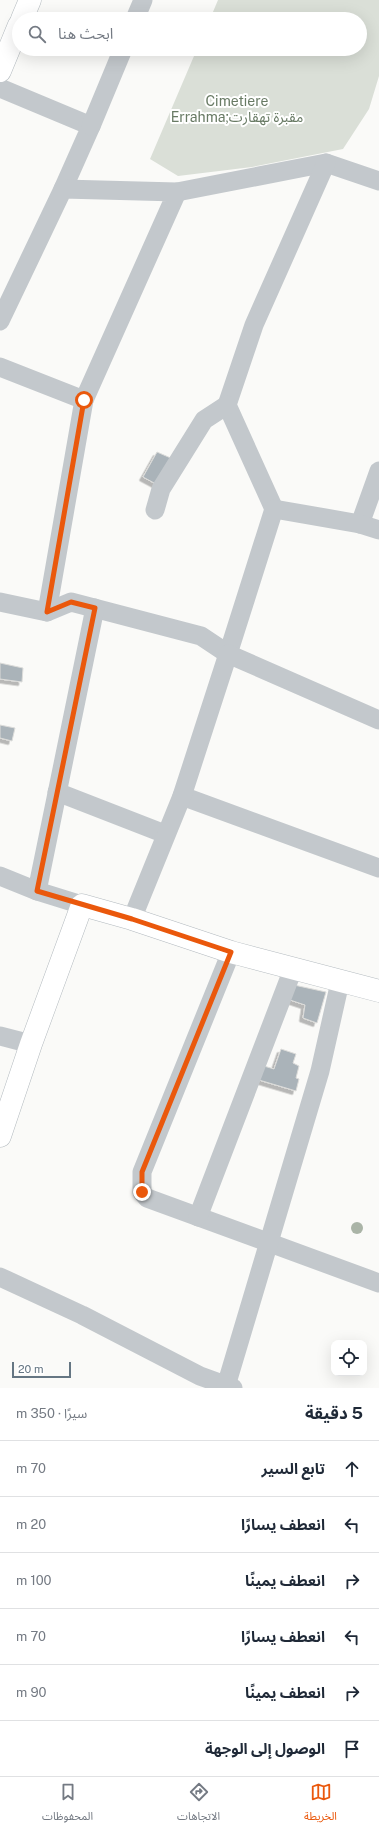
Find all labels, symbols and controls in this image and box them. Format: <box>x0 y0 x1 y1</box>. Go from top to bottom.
search box <box>12 12 367 56</box>
icon: search <box>26 23 48 45</box>
text: ابحث هنا <box>58 25 113 42</box>
park label: Cimetiere Errahma;مقبرة تهقارت <box>171 93 303 126</box>
route start <box>75 391 93 409</box>
route end <box>133 1183 151 1201</box>
map controls <box>331 1340 367 1376</box>
button: locate <box>331 1340 367 1376</box>
scale bar <box>12 1360 71 1379</box>
text: 20 m <box>18 1363 43 1375</box>
text: 5 دقيقة <box>305 1403 363 1423</box>
text: سيرًا · 350 m <box>16 1406 87 1421</box>
icon: ahead <box>341 1458 363 1480</box>
text: تابع السير <box>261 1460 325 1477</box>
text: 70 m <box>16 1461 46 1476</box>
icon: left <box>341 1514 363 1536</box>
text: انعطف يسارًا <box>241 1516 325 1533</box>
text: 20 m <box>16 1517 46 1532</box>
icon: right <box>341 1570 363 1592</box>
text: انعطف يمينًا <box>245 1572 325 1589</box>
text: 100 m <box>16 1573 52 1588</box>
icon: left <box>341 1626 363 1648</box>
text: انعطف يسارًا <box>241 1628 325 1645</box>
text: 70 m <box>16 1629 46 1644</box>
icon: right <box>341 1682 363 1704</box>
text: انعطف يمينًا <box>245 1684 325 1701</box>
text: 90 m <box>16 1685 46 1700</box>
icon: arrive <box>341 1738 363 1760</box>
text: الوصول إلى الوجهة <box>205 1740 325 1757</box>
tab: المحفوظات <box>42 1781 93 1828</box>
tab: الاتجاهات <box>177 1781 220 1828</box>
tab: الخريطة <box>304 1781 337 1828</box>

